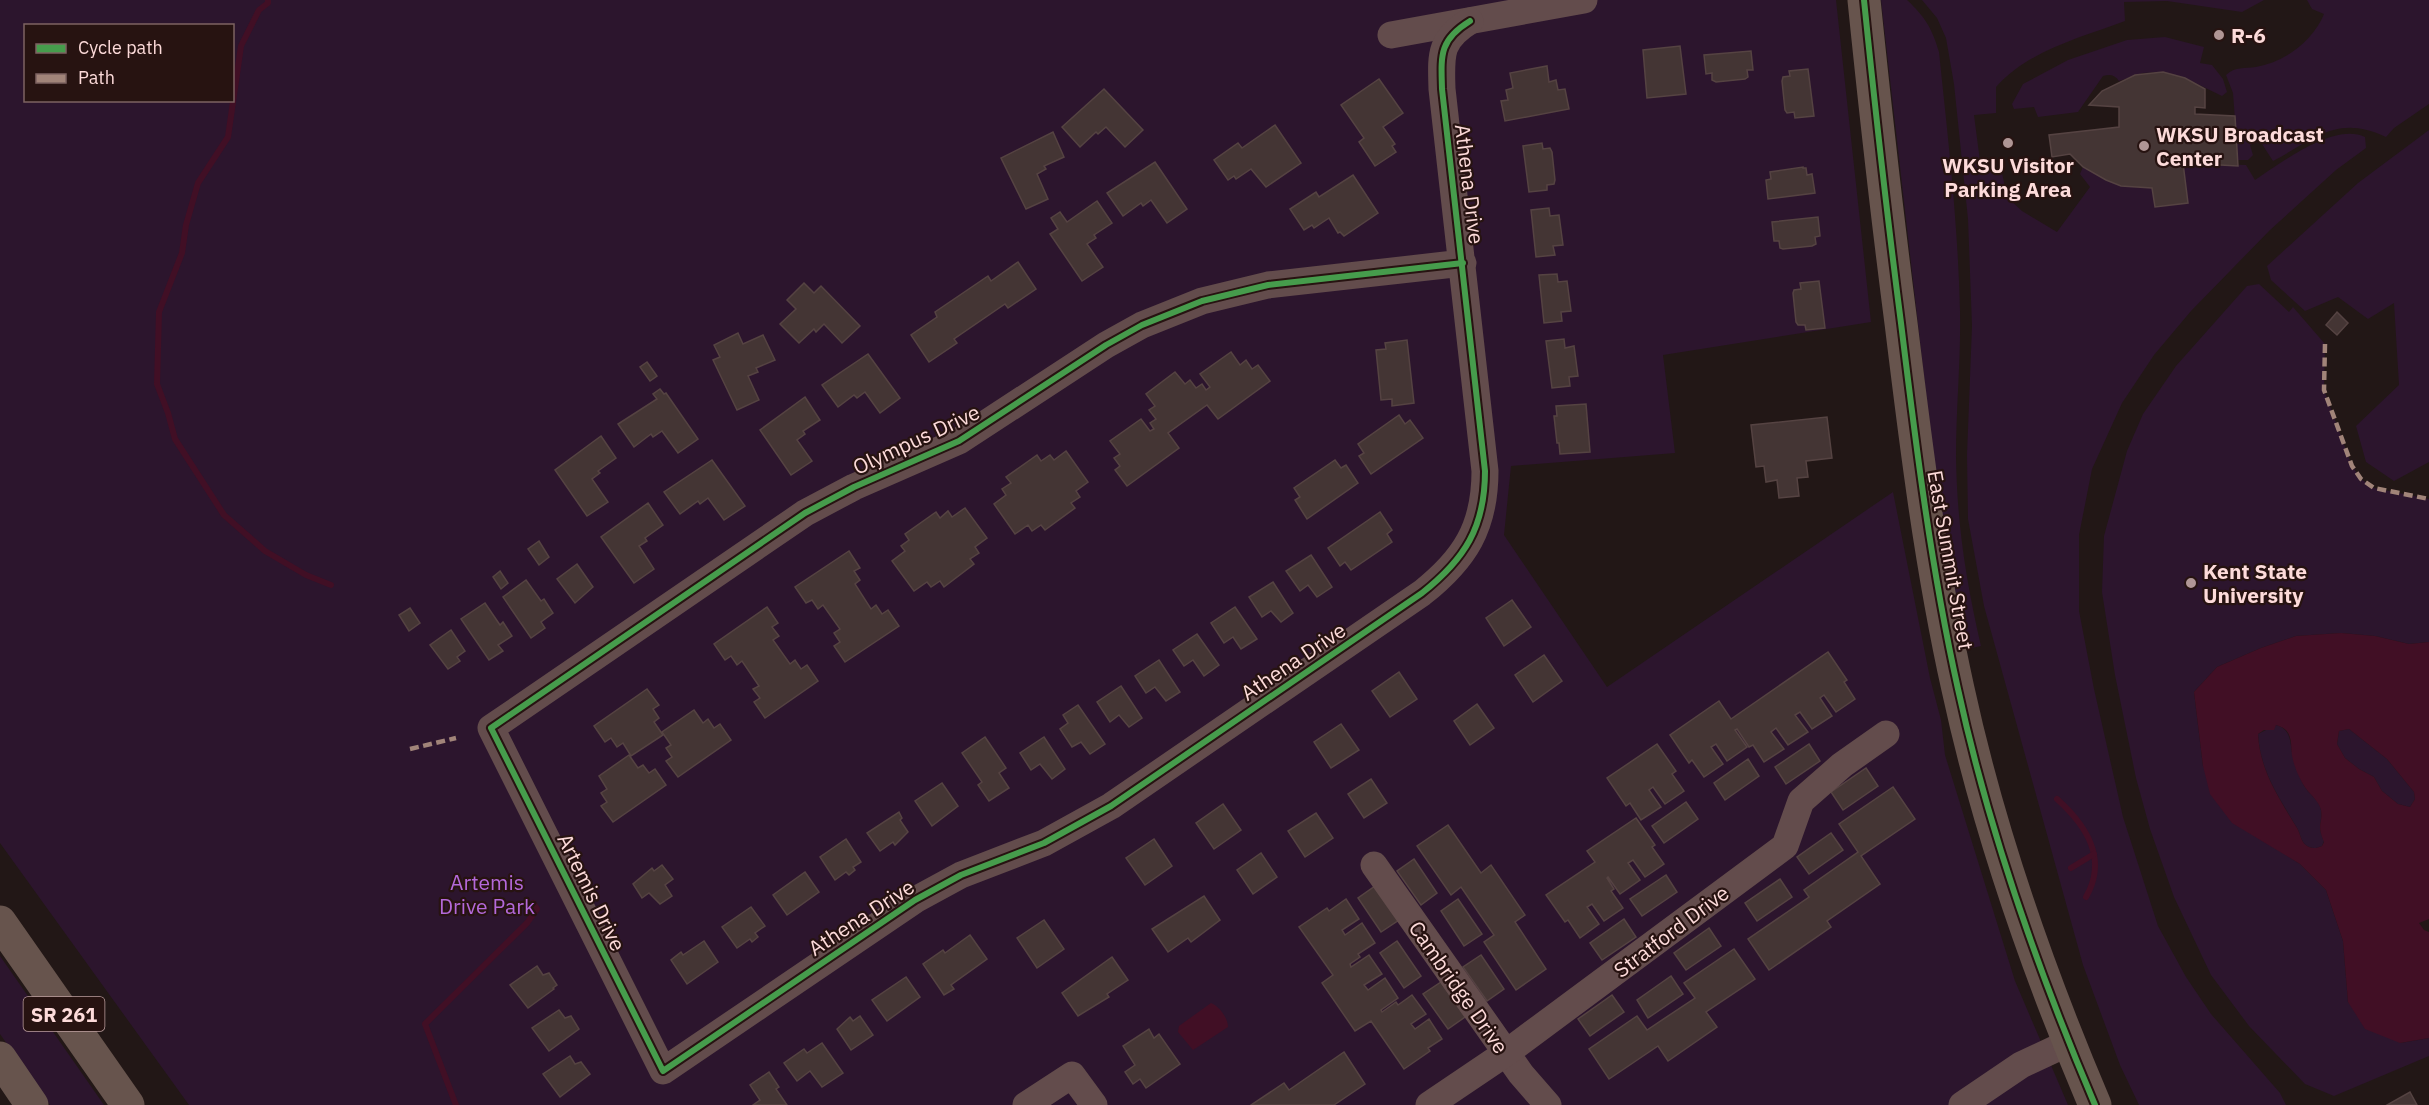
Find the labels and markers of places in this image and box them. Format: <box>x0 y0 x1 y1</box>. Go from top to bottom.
place label: R-6 <box>2231 21 2266 49</box>
marker: R-6 <box>2212 28 2226 42</box>
place label: WKSU Broadcast Center <box>2156 120 2324 172</box>
marker: WKSU Visitor Parking Area <box>2001 136 2015 150</box>
marker: WKSU Broadcast Center <box>2137 139 2151 153</box>
place label: WKSU Visitor Parking Area <box>1942 151 2075 203</box>
place label: Kent State University <box>2203 557 2307 609</box>
marker: Kent State University <box>2184 576 2198 590</box>

